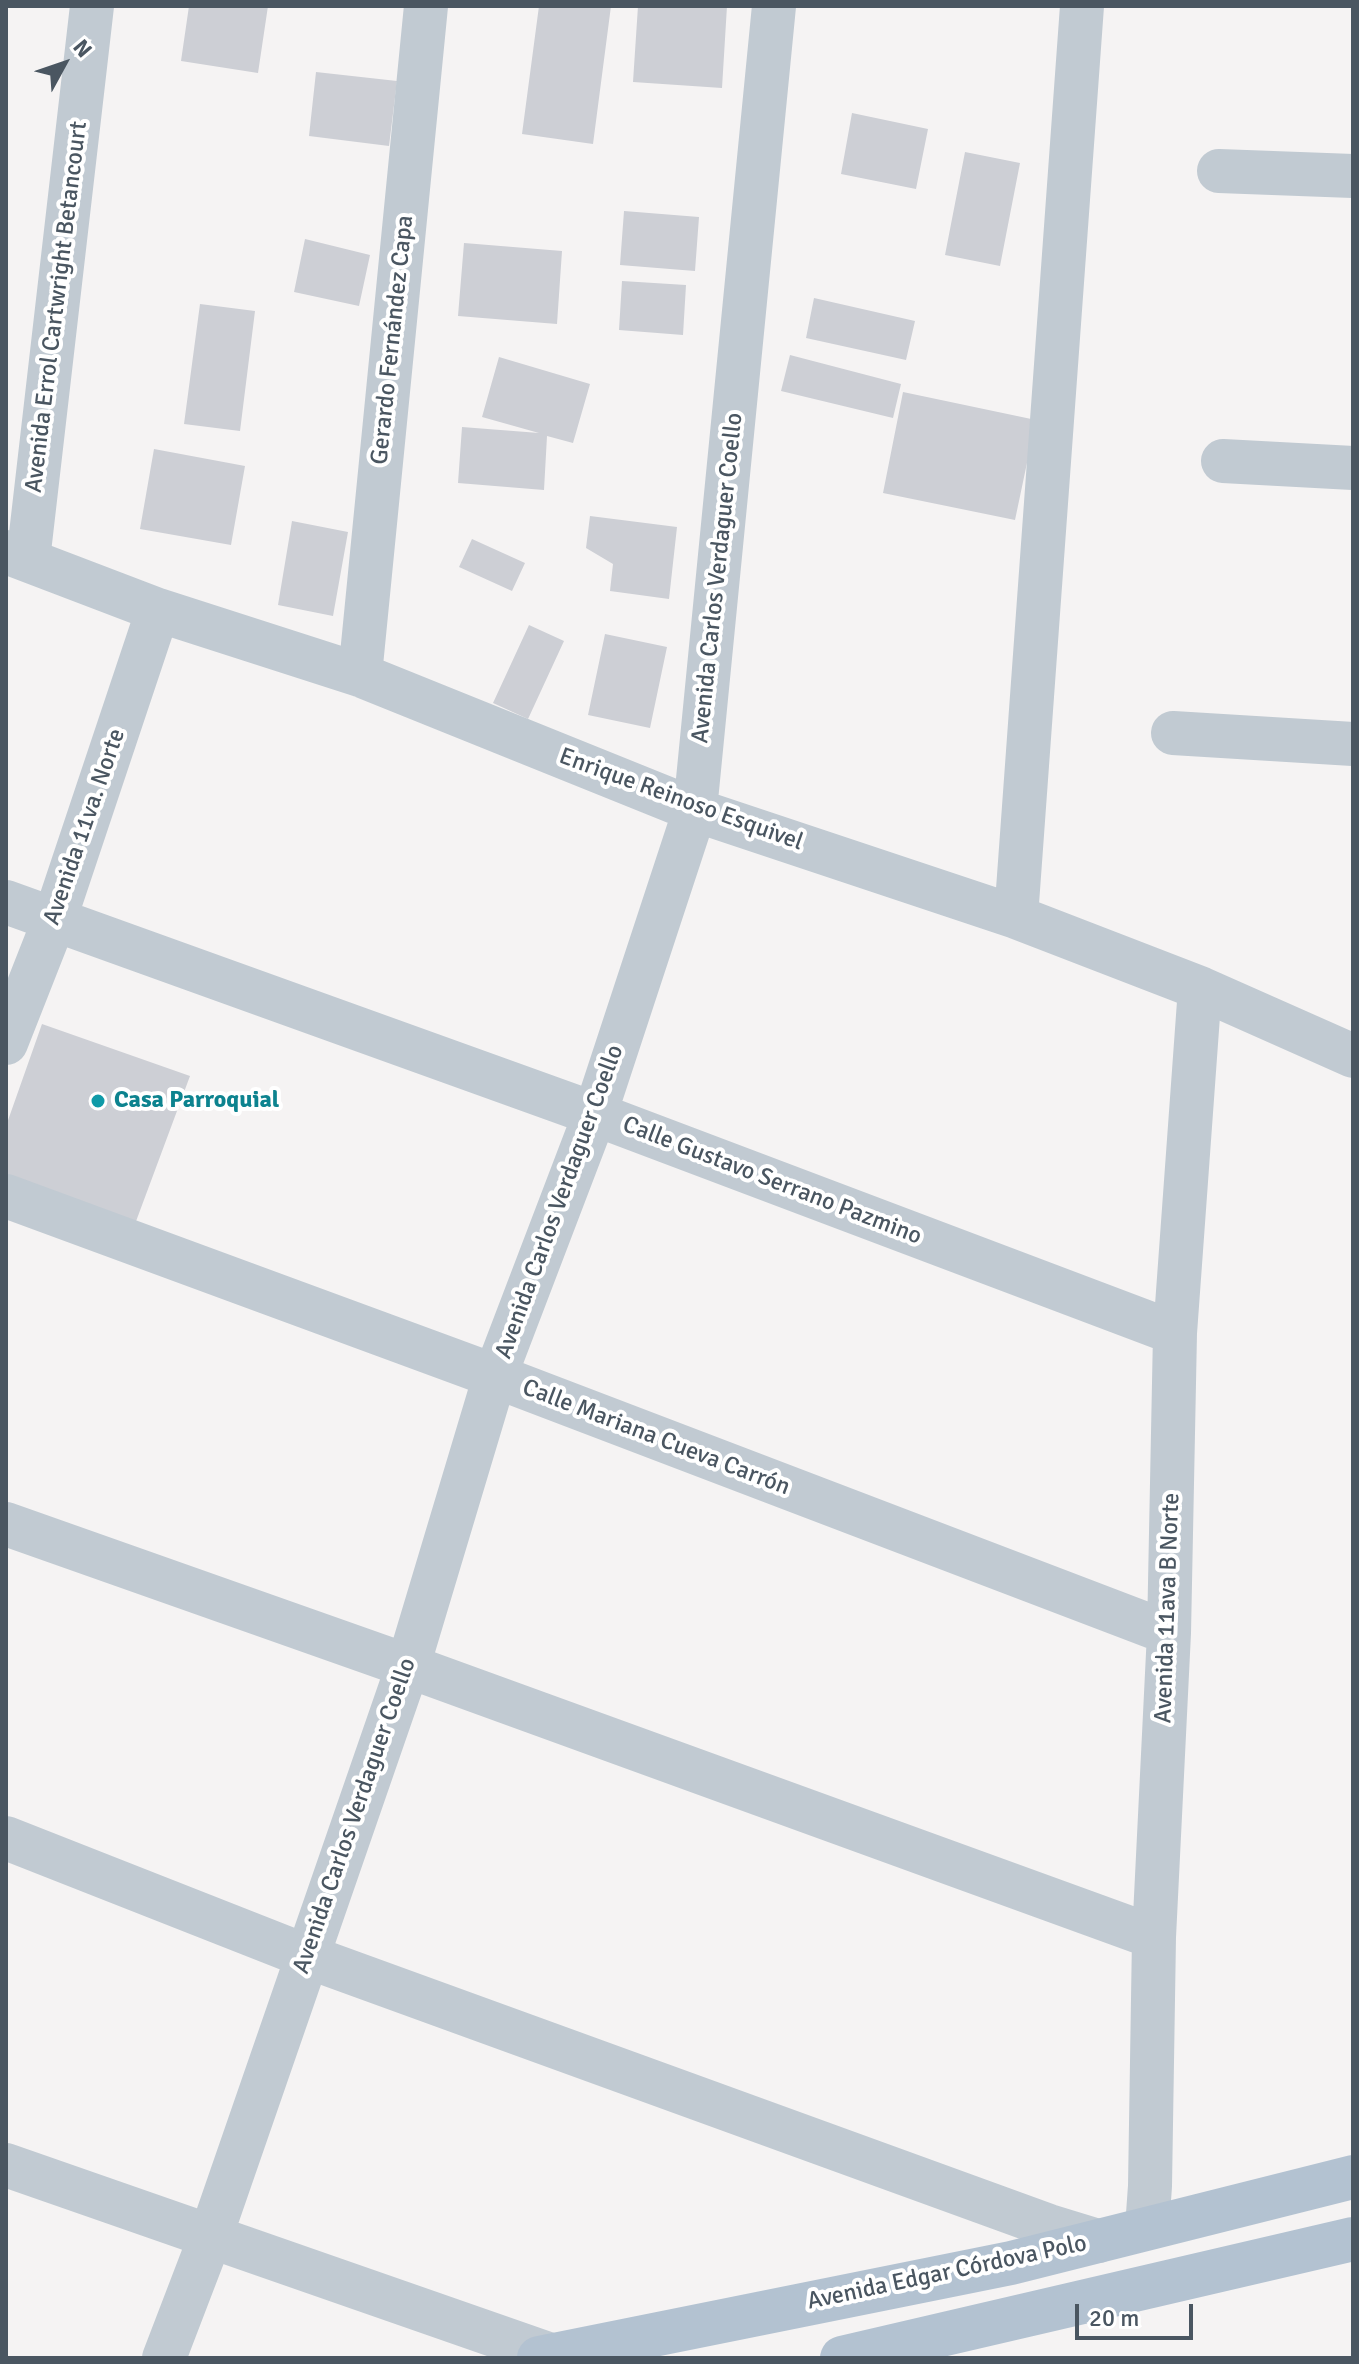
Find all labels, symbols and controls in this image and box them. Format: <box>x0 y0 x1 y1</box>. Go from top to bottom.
north arrow <box>24 24 104 104</box>
text: N <box>68 34 98 63</box>
street label: Avenida Errol Cartwright Betancourt <box>20 120 94 494</box>
street label: Gerardo Fernández Capa <box>366 214 420 466</box>
street label: Avenida Carlos Verdaguer Coello <box>686 412 750 744</box>
street label: Avenida 11va. Norte <box>38 725 132 929</box>
street label: Enrique Reinoso Esquivel <box>555 742 807 858</box>
street label: Avenida Carlos Verdaguer Coello <box>490 1041 630 1363</box>
place label: Casa Parroquial <box>114 1087 279 1115</box>
marker: Casa Parroquial <box>89 1092 107 1110</box>
street label: Calle Gustavo Serrano Pazmino <box>618 1111 926 1251</box>
street label: Calle Mariana Cueva Carrón <box>518 1374 794 1502</box>
street label: Avenida 11ava B Norte <box>1150 1492 1186 1724</box>
street label: Avenida Carlos Verdaguer Coello <box>287 1654 423 1978</box>
street label: Avenida Edgar Córdova Polo <box>805 2229 1089 2317</box>
scale bar <box>1079 2288 1197 2338</box>
text: 20 m <box>1089 2303 1139 2333</box>

